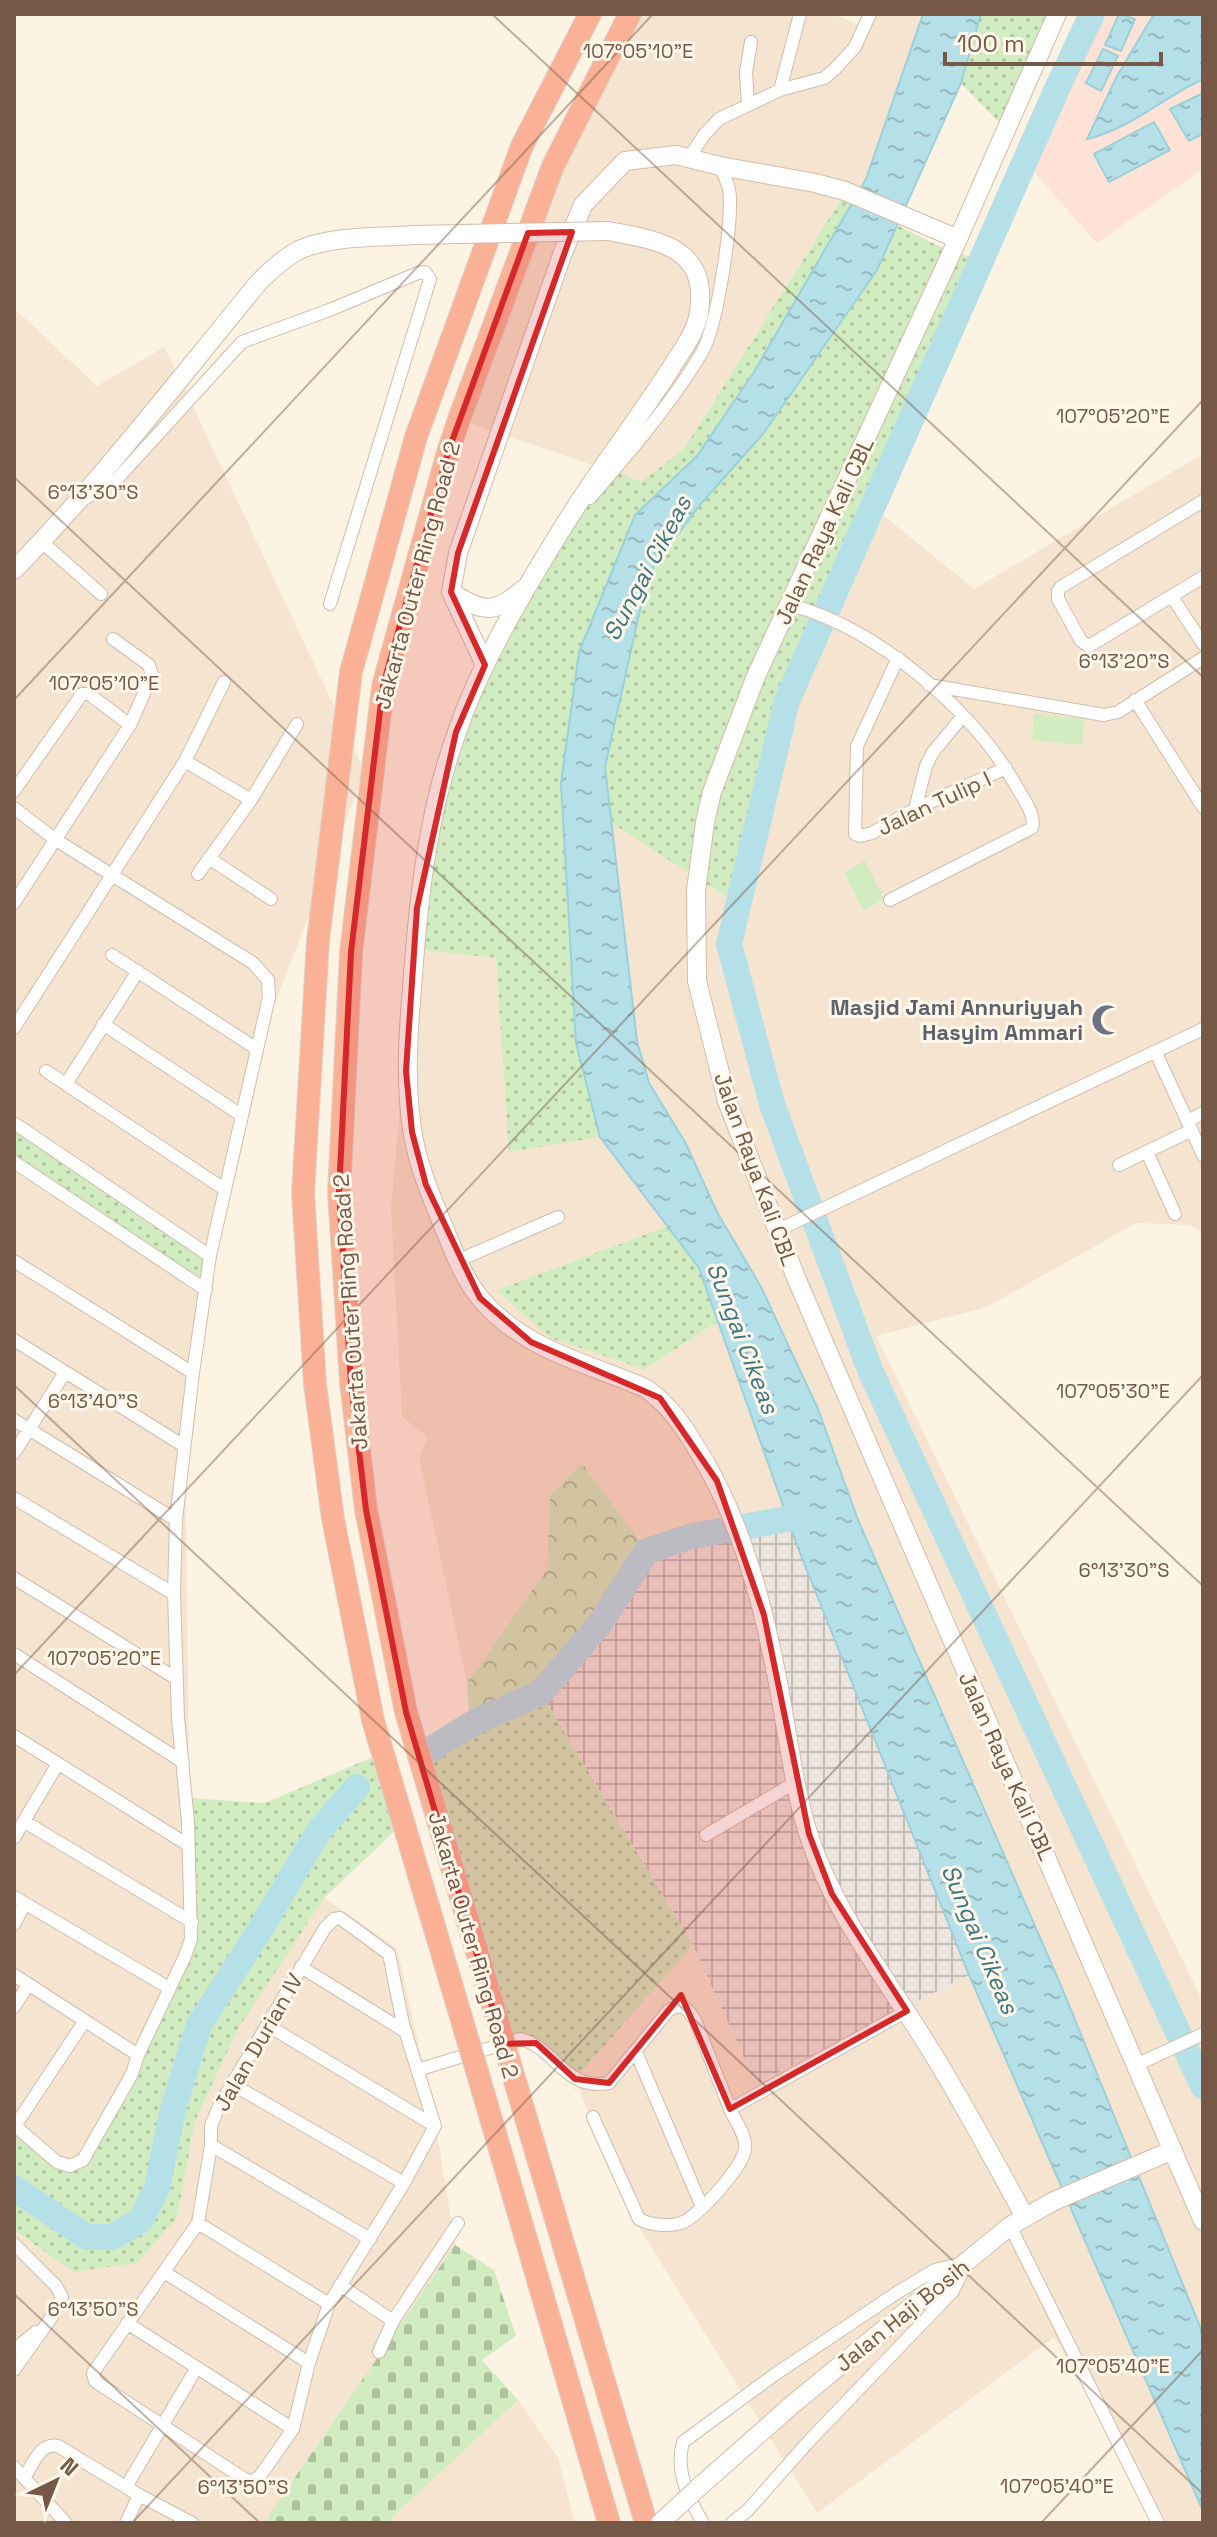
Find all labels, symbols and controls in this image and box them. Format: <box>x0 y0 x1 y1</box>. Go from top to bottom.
scale bar <box>945 16 1161 66</box>
text: 100 m <box>957 28 1025 59</box>
text: 107°05'10"E <box>583 38 693 64</box>
text: 107°05'20"E <box>1056 403 1170 429</box>
street label: Jalan Raya Kali CBL <box>768 433 880 629</box>
street label: Jakarta Outer Ring Road 2 <box>368 438 466 712</box>
text: 6°13'30"S <box>48 479 138 505</box>
water label: Sungai Cikeas <box>596 489 699 646</box>
text: 6°13'20"S <box>1079 648 1169 674</box>
text: 107°05'10"E <box>49 670 159 696</box>
street label: Jalan Tulip I <box>873 764 995 842</box>
place label: Masjid Jami Annuriyyah Hasyim Ammari <box>830 993 1083 1046</box>
mosque icon: Masjid Jami Annuriyyah Hasyim Ammari <box>1090 1003 1124 1037</box>
street label: Jalan Raya Kali CBL <box>708 1069 804 1269</box>
street label: Jakarta Outer Ring Road 2 <box>326 1173 374 1451</box>
water label: Sungai Cikeas <box>700 1258 787 1419</box>
text: 107°05'30"E <box>1056 1378 1170 1404</box>
text: 6°13'40"S <box>48 1388 138 1414</box>
text: 6°13'30"S <box>1079 1557 1169 1583</box>
text: 107°05'20"E <box>47 1645 161 1671</box>
street label: Jalan Raya Kali CBL <box>953 1667 1061 1865</box>
street label: Jakarta Outer Ring Road 2 <box>422 1808 526 2082</box>
water label: Sungai Cikeas <box>935 1860 1026 2020</box>
street label: Jalan Durian IV <box>207 1968 309 2116</box>
street label: Jalan Haji Bosih <box>829 2252 975 2378</box>
text: 6°13'50"S <box>48 2296 138 2322</box>
text: 107°05'40"E <box>1056 2353 1170 2379</box>
north arrow <box>16 2441 96 2521</box>
text: N <box>55 2451 85 2482</box>
text: 107°05'40"E <box>1000 2473 1114 2499</box>
text: 6°13'50"S <box>198 2474 288 2500</box>

